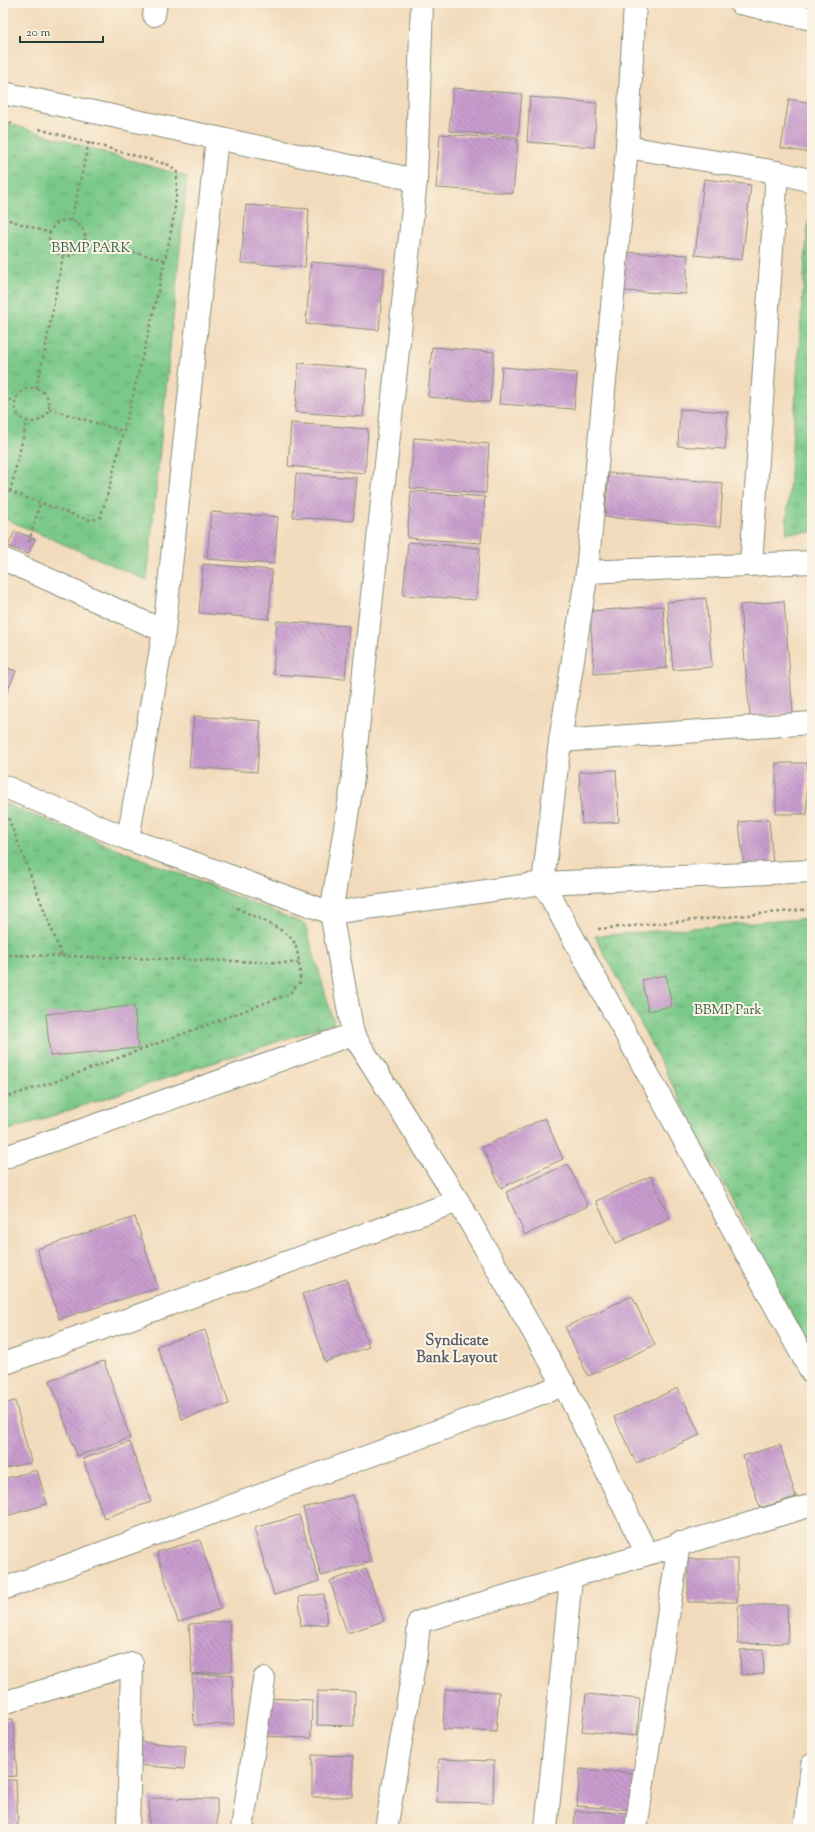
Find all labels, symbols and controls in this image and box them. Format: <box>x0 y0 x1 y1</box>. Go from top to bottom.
scale bar <box>20 18 103 44</box>
text: 20 m <box>26 24 51 42</box>
park label: BBMP PARK <box>51 239 131 259</box>
park label: BBMP Park <box>694 1001 762 1021</box>
district label: Syndicate Bank Layout <box>416 1331 499 1369</box>

